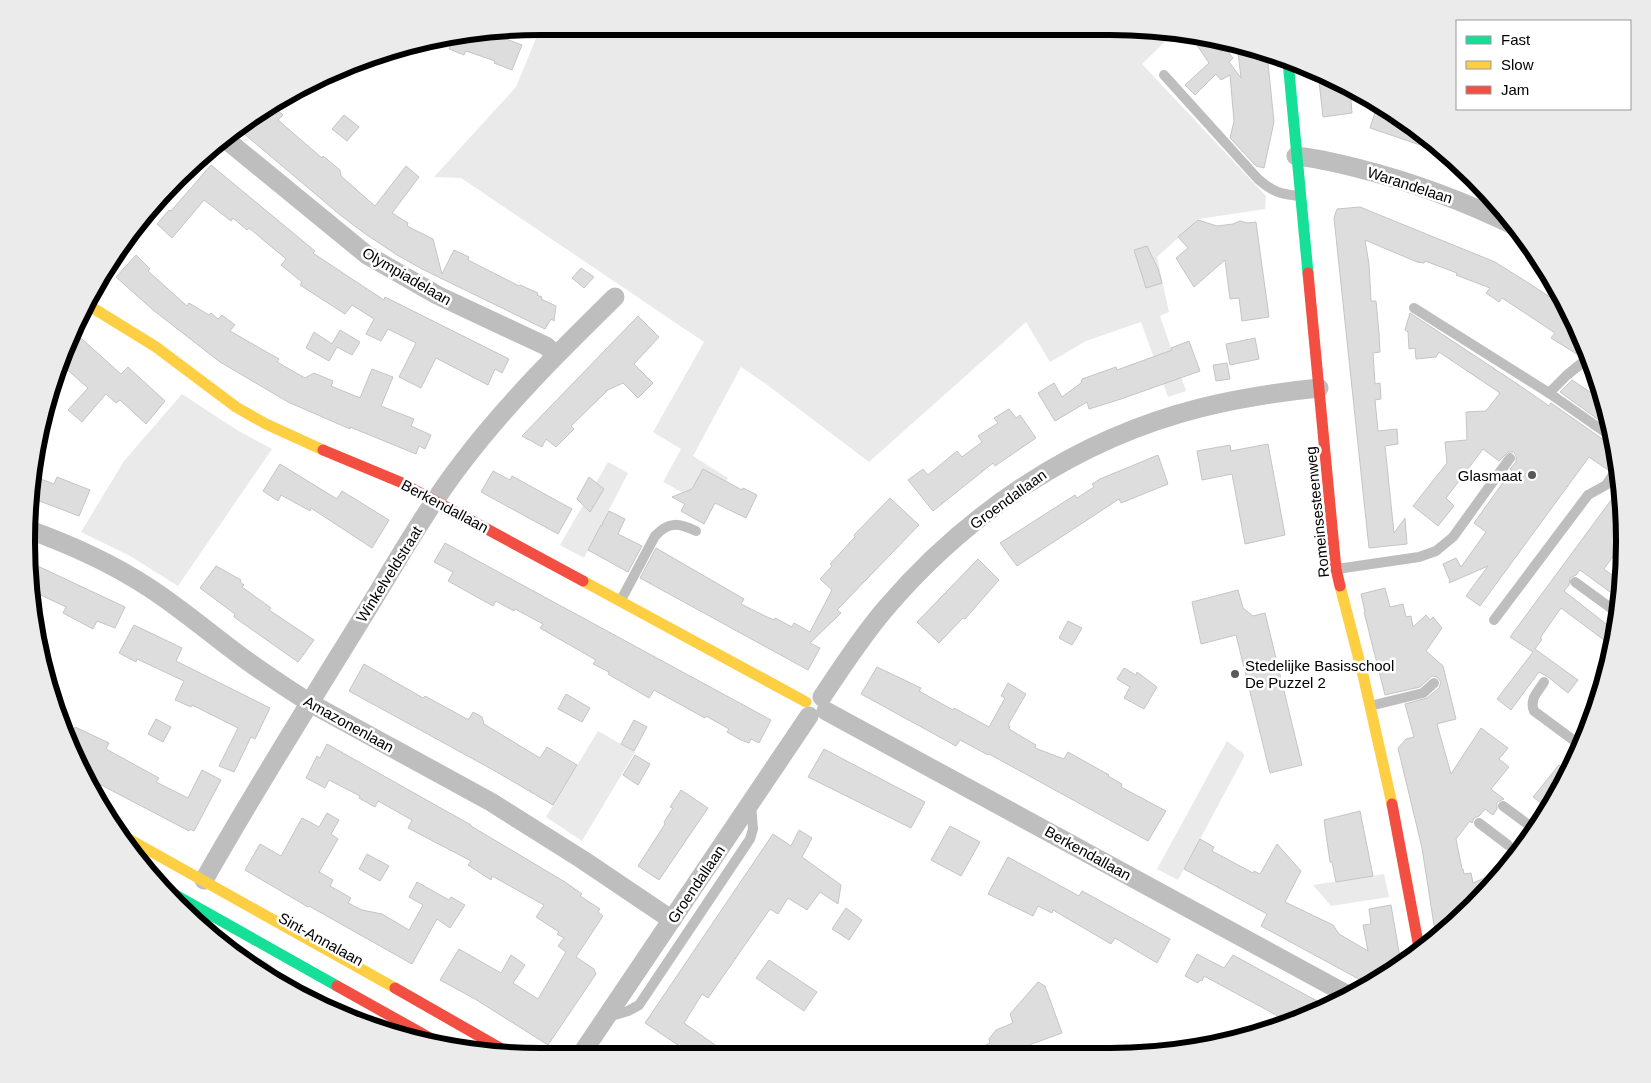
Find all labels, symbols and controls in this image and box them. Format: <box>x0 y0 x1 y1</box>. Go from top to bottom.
legend <box>1456 20 1631 110</box>
text: Fast <box>1501 31 1531 48</box>
text: Slow <box>1501 56 1534 73</box>
text: Jam <box>1501 81 1529 98</box>
street label: Warandelaan <box>1365 163 1455 207</box>
street label: Olympiadelaan <box>359 244 455 308</box>
street label: Romeinsesteenweg <box>1302 446 1332 578</box>
street label: Groendallaan <box>967 466 1049 532</box>
place label: Glasmaat <box>1458 467 1523 484</box>
marker: Glasmaat <box>1526 469 1538 481</box>
street label: Berkendallaan <box>399 476 491 536</box>
street label: Winkelveldstraat <box>353 522 426 625</box>
place label: Stedelijke Basisschool De Puzzel 2 <box>1245 657 1394 691</box>
marker: Stedelijke Basisschool De Puzzel 2 <box>1229 668 1241 680</box>
street label: Amazonenlaan <box>301 692 397 756</box>
street label: Berkendallaan <box>1042 822 1134 884</box>
street label: Groendallaan <box>664 842 728 926</box>
street label: Sint-Annalaan <box>276 909 366 969</box>

